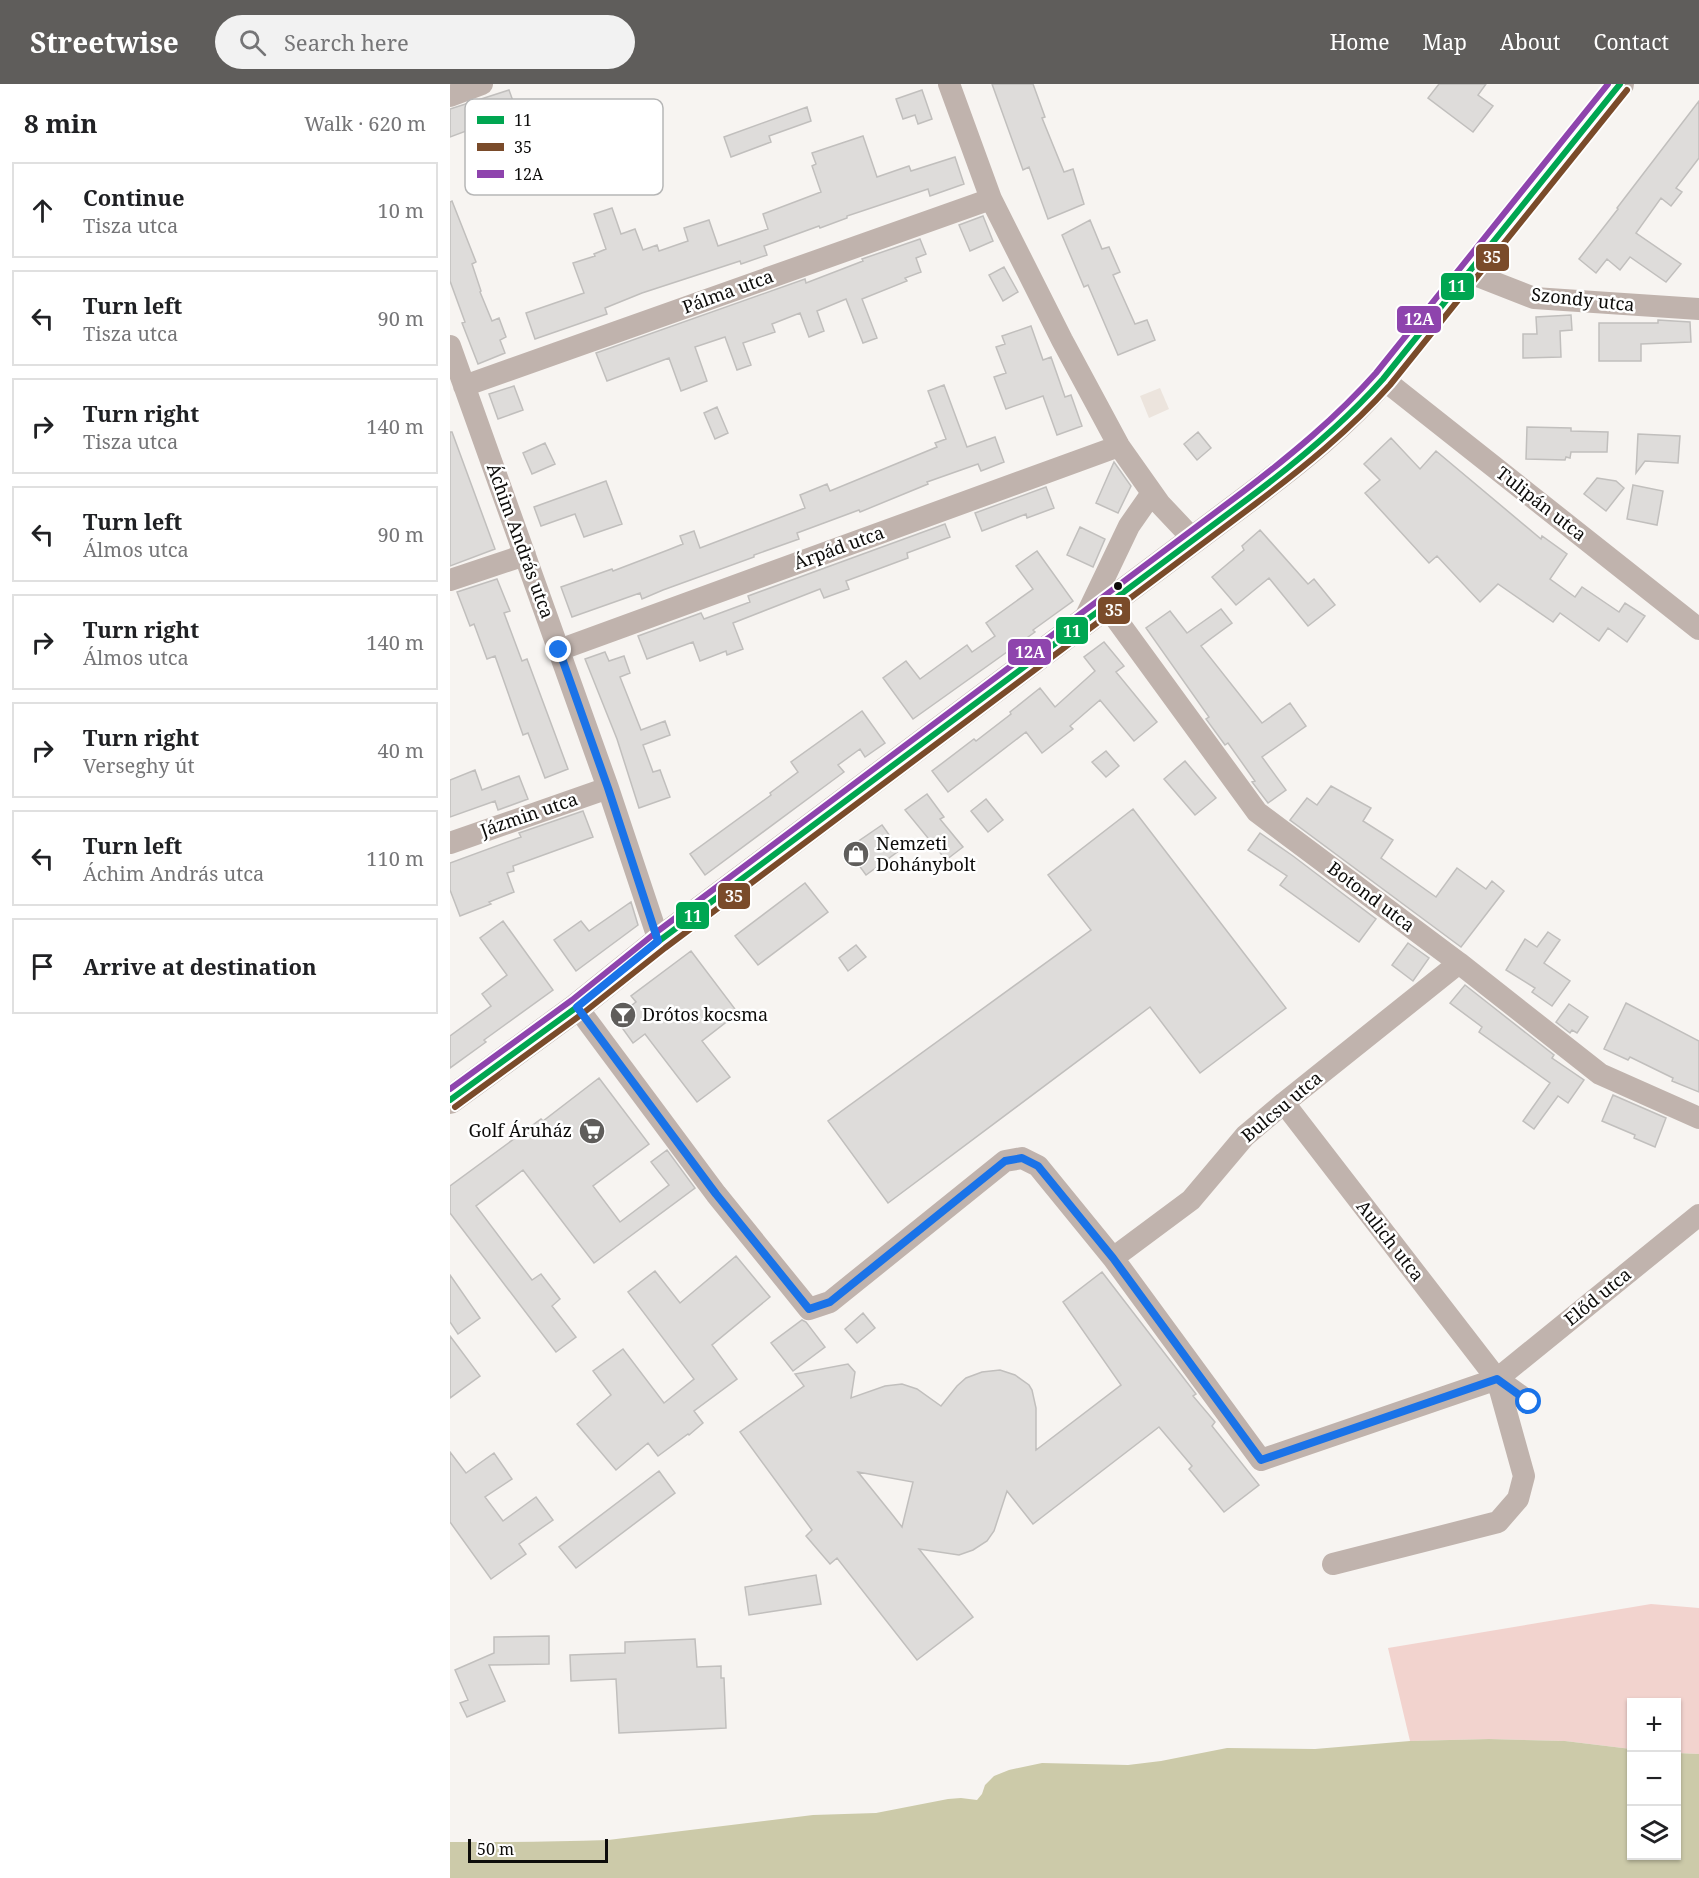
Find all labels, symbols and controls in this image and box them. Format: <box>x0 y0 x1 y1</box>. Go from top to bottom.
search box <box>215 15 635 69</box>
text: Streetwise <box>30 23 179 61</box>
icon: search <box>236 26 269 59</box>
text: Search here <box>284 27 409 57</box>
text: Home <box>1330 28 1390 56</box>
text: Map <box>1423 28 1467 56</box>
text: About <box>1500 28 1561 56</box>
text: Contact <box>1594 28 1669 56</box>
legend <box>465 99 663 195</box>
text: 8 min <box>24 105 98 141</box>
text: 11 <box>514 109 532 131</box>
text: Walk · 620 m <box>304 110 426 137</box>
text: 35 <box>514 136 532 158</box>
text: 12A <box>514 163 544 185</box>
text: Continue <box>83 182 185 212</box>
icon: ahead <box>26 194 59 227</box>
text: 10 m <box>378 197 424 224</box>
text: Tisza utca <box>83 212 178 239</box>
line badge: 35 <box>1475 243 1510 272</box>
text: 35 <box>1483 246 1501 268</box>
street label: Pálma utca <box>679 264 776 319</box>
line badge: 11 <box>1440 272 1475 301</box>
text: 11 <box>1448 275 1466 297</box>
street label: Szondy utca <box>1530 282 1636 316</box>
text: Turn left <box>83 290 182 320</box>
icon: left <box>26 302 59 335</box>
text: 90 m <box>378 305 424 332</box>
line badge: 12A <box>1396 305 1442 334</box>
text: 12A <box>1404 308 1435 330</box>
text: Tisza utca <box>83 320 178 347</box>
text: Turn right <box>83 398 199 428</box>
icon: right <box>26 410 59 443</box>
text: 140 m <box>366 413 424 440</box>
text: Tisza utca <box>83 428 178 455</box>
street label: Áchim András utca <box>482 460 560 621</box>
street label: Tulipán utca <box>1492 460 1592 546</box>
text: Turn left <box>83 506 182 536</box>
icon: left <box>26 518 59 551</box>
street label: Árpád utca <box>790 520 887 575</box>
text: 90 m <box>378 521 424 548</box>
text: Álmos utca <box>83 536 189 563</box>
unlabelled marker <box>1112 580 1124 592</box>
line badge: 35 <box>1097 596 1131 625</box>
text: 35 <box>1105 599 1123 621</box>
text: Turn right <box>83 614 199 644</box>
line badge: 11 <box>1055 616 1089 645</box>
text: 11 <box>1063 620 1081 642</box>
icon: right <box>26 626 59 659</box>
text: 140 m <box>366 629 424 656</box>
route end <box>545 636 571 662</box>
line badge: 12A <box>1007 638 1052 666</box>
text: 12A <box>1015 641 1046 663</box>
text: Álmos utca <box>83 644 189 671</box>
text: Turn right <box>83 722 199 752</box>
icon: right <box>26 734 59 767</box>
text: 40 m <box>378 737 424 764</box>
text: Verseghy út <box>83 752 194 779</box>
street label: Jázmin utca <box>476 786 581 842</box>
text: Turn left <box>83 830 182 860</box>
place label: Nemzeti Dohánybolt <box>876 831 976 876</box>
shop icon: Nemzeti Dohánybolt <box>841 839 871 869</box>
icon: left <box>26 842 59 875</box>
text: 110 m <box>366 845 424 872</box>
street label: Botond utca <box>1323 856 1420 937</box>
text: Áchim András utca <box>83 860 264 887</box>
line badge: 35 <box>717 882 751 910</box>
text: 35 <box>725 885 743 907</box>
line badge: 11 <box>675 901 710 930</box>
text: 11 <box>684 905 702 927</box>
icon: arrive <box>26 950 59 983</box>
text: Arrive at destination <box>83 951 317 981</box>
bar icon: Drótos kocsma <box>608 1000 638 1030</box>
place label: Drótos kocsma <box>642 1002 768 1026</box>
street label: Bulcsu utca <box>1236 1065 1327 1147</box>
supermarket icon: Golf Áruház <box>577 1116 607 1146</box>
place label: Golf Áruház <box>469 1118 572 1142</box>
street label: Aulich utca <box>1352 1195 1430 1286</box>
street label: Előd utca <box>1559 1262 1636 1331</box>
route start <box>1515 1388 1541 1414</box>
map controls <box>1627 1698 1681 1860</box>
button: + <box>1627 1698 1681 1752</box>
button: − <box>1627 1752 1681 1806</box>
button: layers <box>1627 1806 1681 1860</box>
scale bar <box>468 1836 608 1864</box>
text: 50 m <box>477 1838 514 1860</box>

